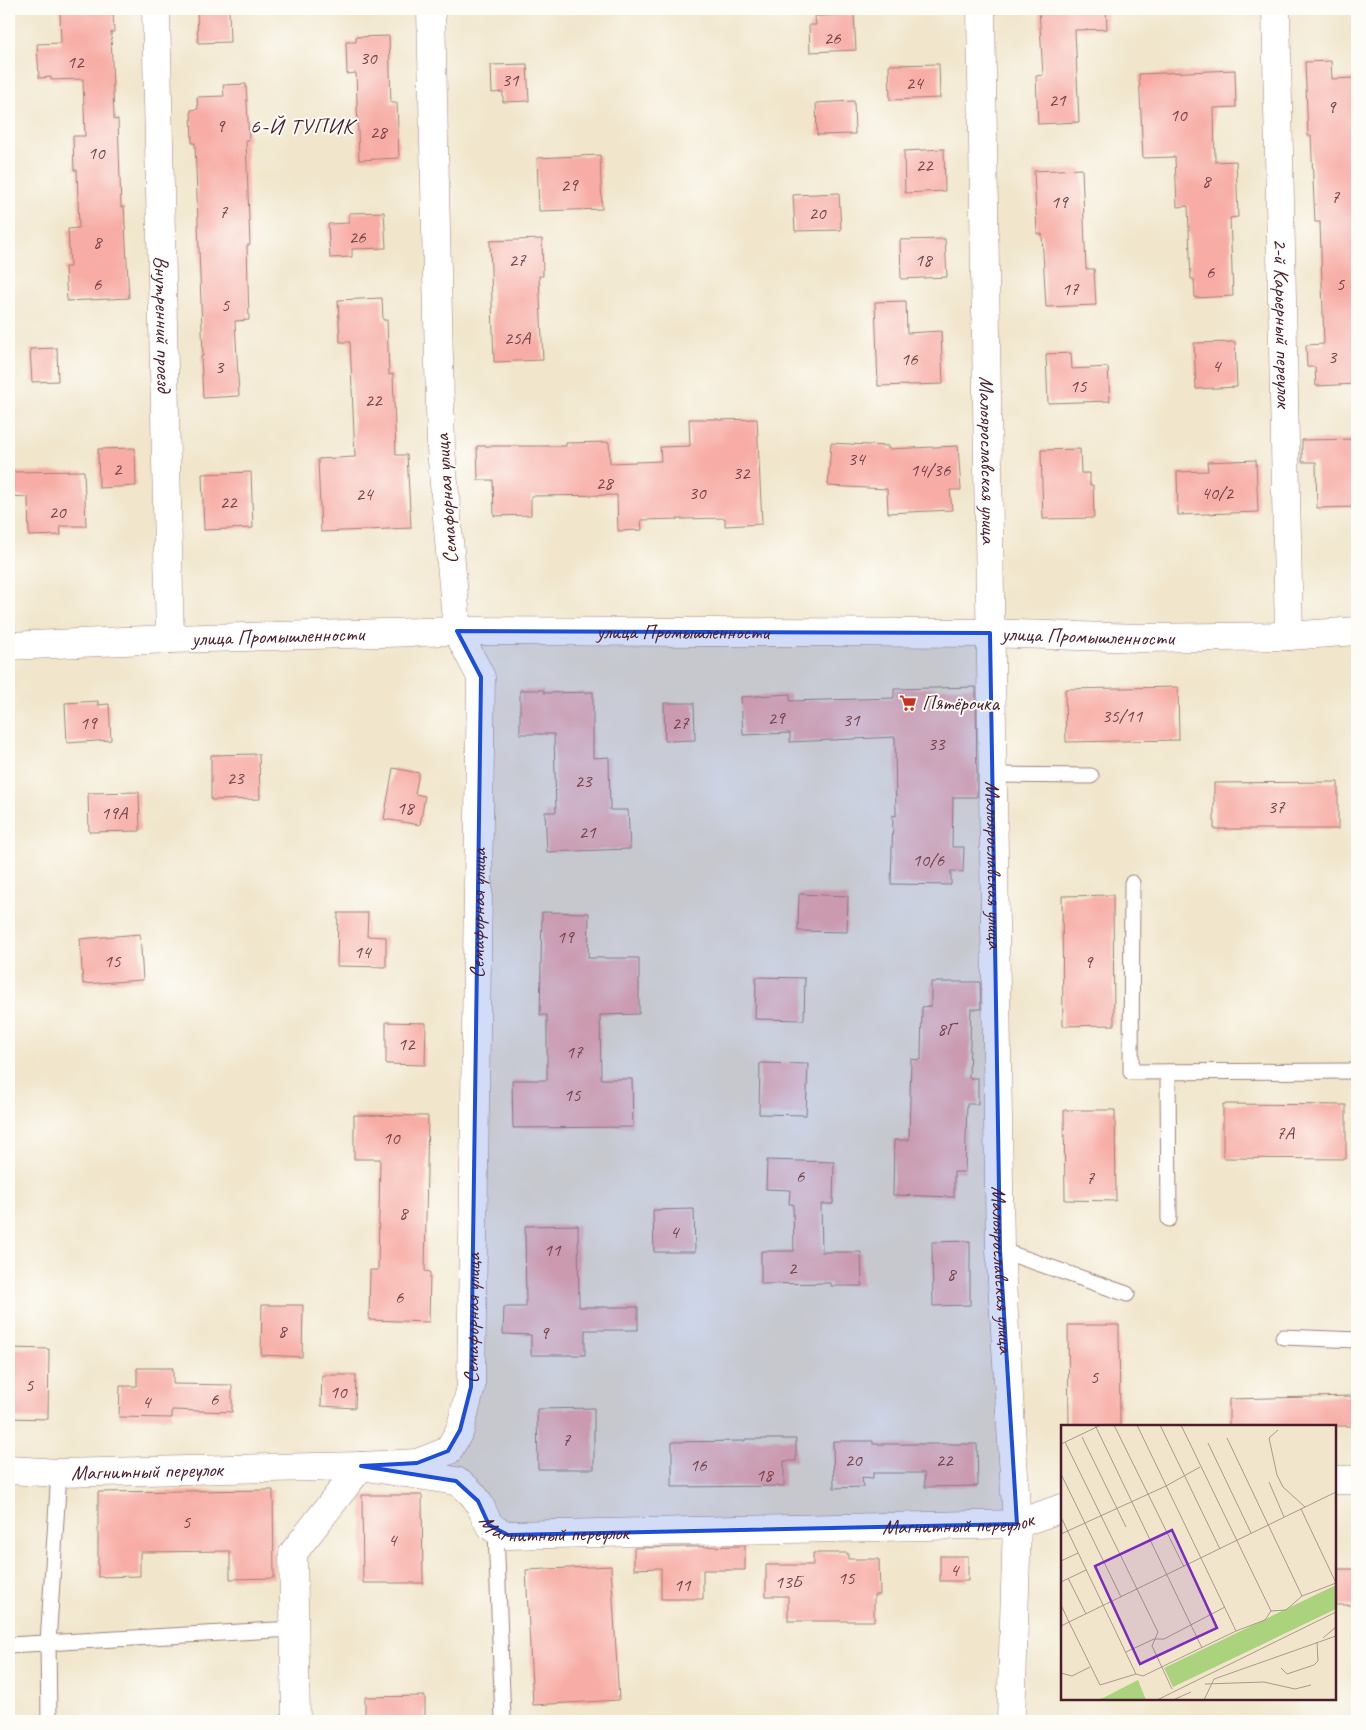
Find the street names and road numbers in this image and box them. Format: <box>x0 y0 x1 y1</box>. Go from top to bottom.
street label: 2-й Карьерный переулок <box>1268 238 1297 410</box>
street label: Внутренний проезд <box>148 255 178 395</box>
street label: Малоярославская улица <box>974 376 1002 546</box>
street label: Семафорная улица <box>428 432 464 565</box>
street label: улица Промышленности <box>594 619 772 645</box>
street label: улица Промышленности <box>999 620 1177 651</box>
street label: улица Промышленности <box>189 621 367 651</box>
street label: Малоярославская улица <box>980 781 1008 951</box>
street label: Семафорная улица <box>464 847 492 979</box>
street label: Малоярославская улица <box>986 1186 1019 1356</box>
street label: Семафорная улица <box>458 1252 486 1384</box>
street label: Магнитный переулок <box>71 1456 225 1486</box>
street label: Магнитный переулок <box>882 1505 1039 1540</box>
street label: Магнитный переулок <box>473 1509 631 1548</box>

